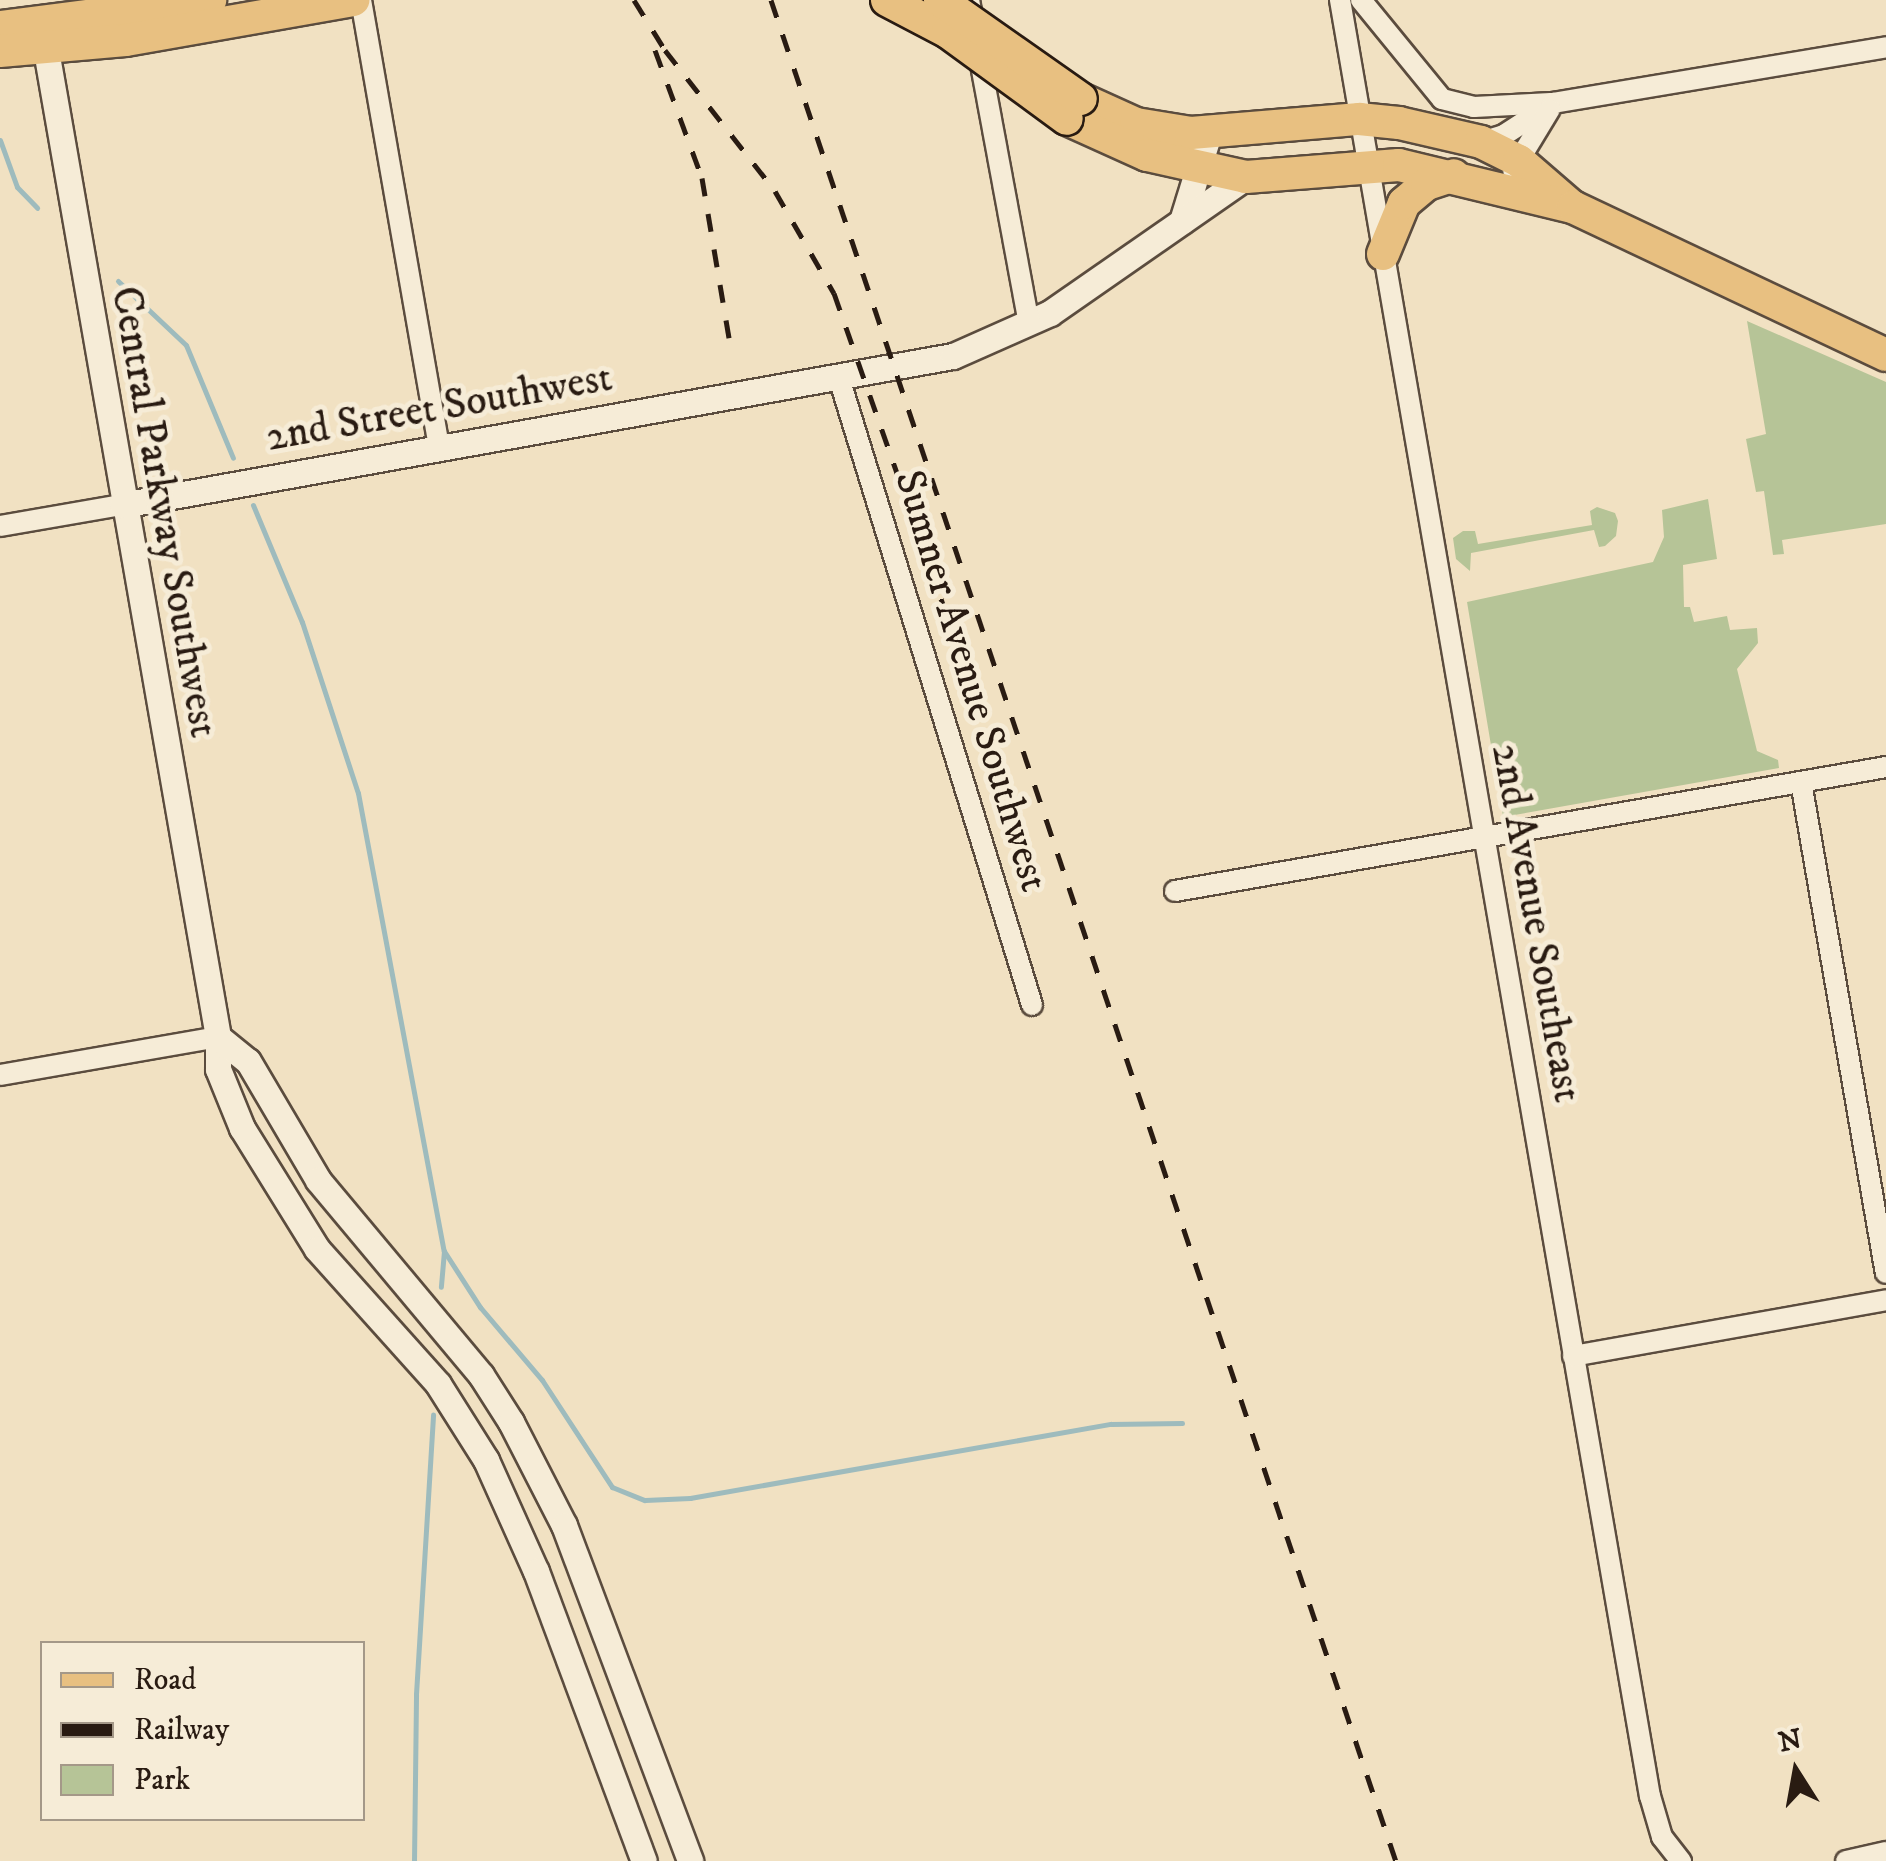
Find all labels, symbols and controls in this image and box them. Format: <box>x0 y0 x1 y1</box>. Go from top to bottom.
street label: Central Parkway Southwest <box>100 283 228 741</box>
street label: 2nd Street Southwest <box>262 353 616 463</box>
street label: Sumner Avenue Southwest <box>883 464 1059 898</box>
street label: 2nd Avenue Southeast <box>1480 740 1592 1106</box>
legend <box>40 1641 365 1821</box>
text: Road <box>134 1662 196 1699</box>
text: Railway <box>134 1712 229 1749</box>
north arrow <box>1746 1721 1846 1821</box>
text: N <box>1776 1722 1805 1760</box>
text: Park <box>134 1762 190 1799</box>

